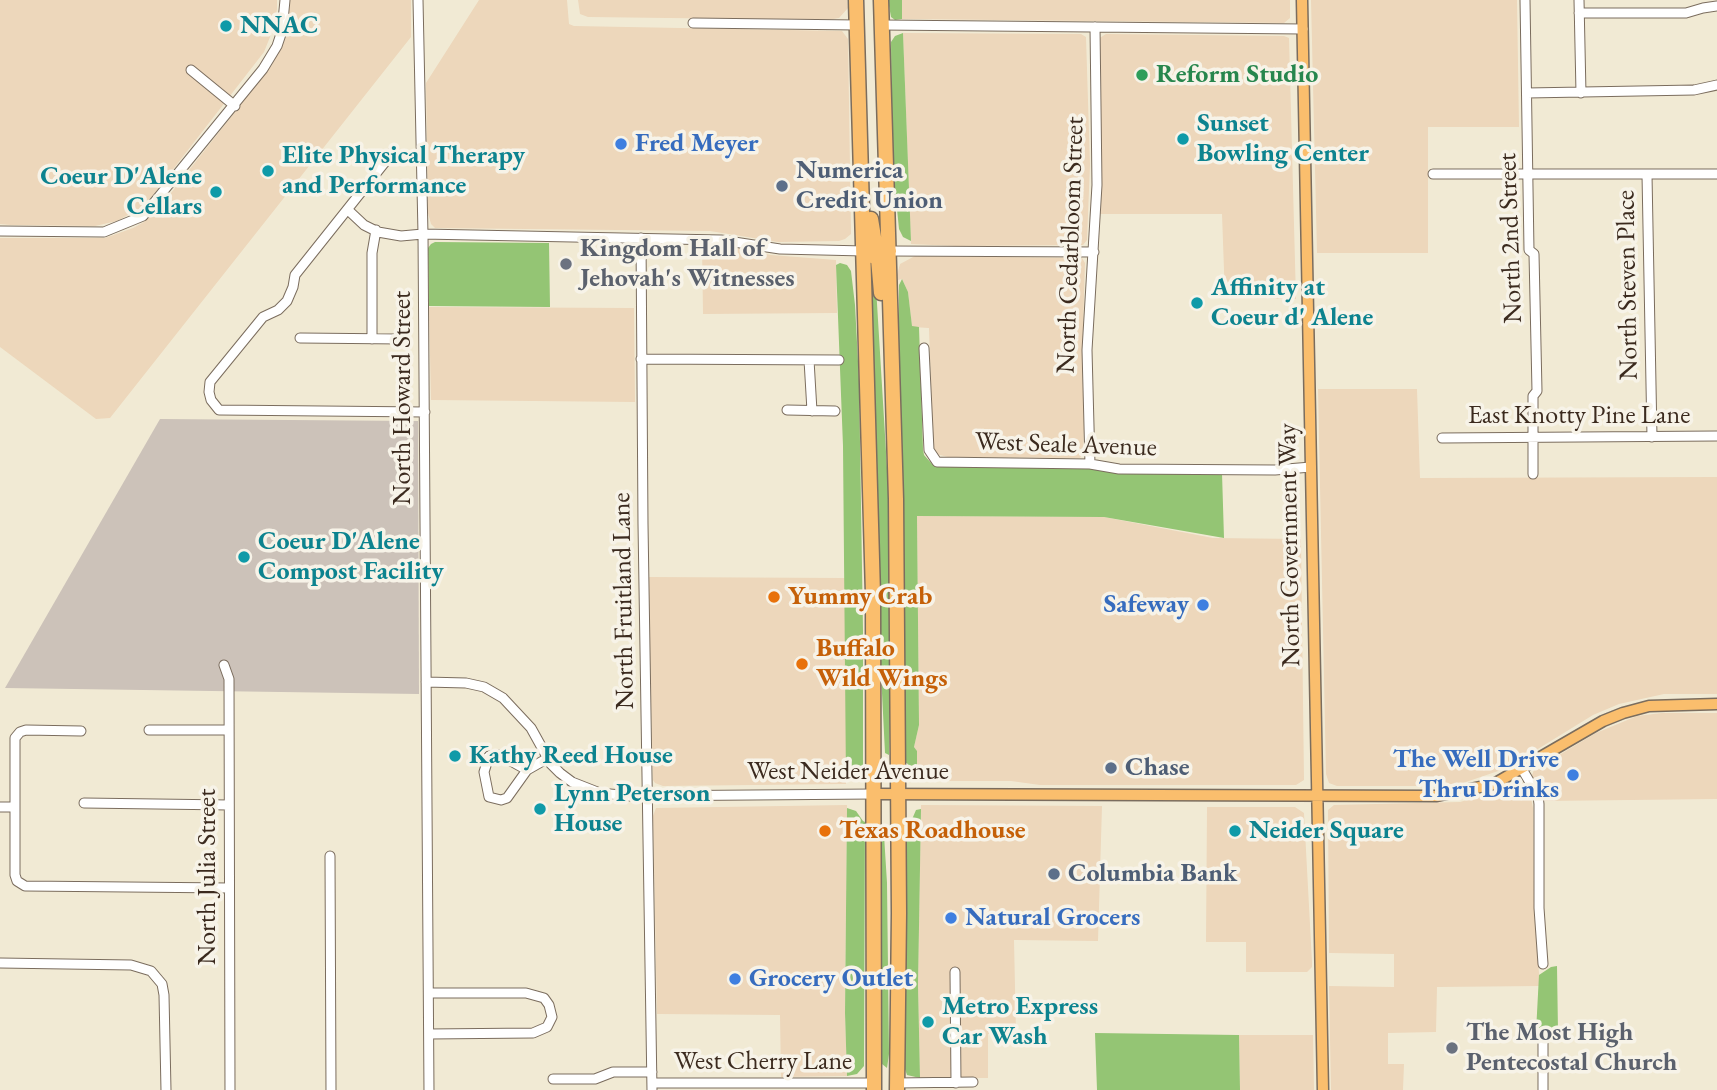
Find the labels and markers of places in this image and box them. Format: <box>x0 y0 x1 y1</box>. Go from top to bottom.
place label: NNAC <box>240 10 318 42</box>
marker: NNAC <box>218 18 234 34</box>
place label: Reform Studio <box>1156 59 1318 91</box>
marker: Reform Studio <box>1134 67 1150 83</box>
place label: Sunset Bowling Center <box>1197 108 1369 170</box>
place label: Fred Meyer <box>635 128 758 160</box>
marker: Sunset Bowling Center <box>1175 131 1191 147</box>
marker: Fred Meyer <box>613 136 629 152</box>
place label: Elite Physical Therapy and Performance <box>282 140 525 202</box>
place label: Numerica Credit Union <box>796 155 943 216</box>
place label: Coeur D'Alene Cellars <box>40 161 202 222</box>
marker: Elite Physical Therapy and Performance <box>260 163 276 179</box>
marker: Numerica Credit Union <box>774 178 790 194</box>
marker: Coeur D'Alene Cellars <box>208 184 224 200</box>
place label: Kingdom Hall of Jehovah's Witnesses <box>580 233 795 294</box>
marker: Kingdom Hall of Jehovah's Witnesses <box>558 256 574 272</box>
place label: Affinity at Coeur d' Alene <box>1211 272 1373 334</box>
marker: Affinity at Coeur d' Alene <box>1189 295 1205 311</box>
place label: Coeur D'Alene Compost Facility <box>258 526 444 588</box>
marker: Coeur D'Alene Compost Facility <box>236 549 252 565</box>
place label: Yummy Crab <box>788 581 932 613</box>
marker: Yummy Crab <box>766 589 782 605</box>
place label: Safeway <box>1103 589 1189 621</box>
marker: Safeway <box>1195 597 1211 613</box>
place label: Buffalo Wild Wings <box>816 633 948 694</box>
marker: Buffalo Wild Wings <box>794 656 810 672</box>
place label: Kathy Reed House <box>469 740 673 772</box>
place label: The Well Drive Thru Drinks <box>1393 744 1559 806</box>
marker: Kathy Reed House <box>447 748 463 764</box>
place label: Chase <box>1125 752 1190 784</box>
marker: Chase <box>1103 760 1119 776</box>
marker: The Well Drive Thru Drinks <box>1565 767 1581 783</box>
place label: Lynn Peterson House <box>554 778 710 840</box>
marker: Lynn Peterson House <box>532 801 548 817</box>
place label: Texas Roadhouse <box>839 815 1026 847</box>
place label: Neider Square <box>1249 815 1404 847</box>
marker: Texas Roadhouse <box>817 823 833 839</box>
marker: Neider Square <box>1227 823 1243 839</box>
place label: Columbia Bank <box>1068 858 1237 890</box>
marker: Columbia Bank <box>1046 866 1062 882</box>
place label: Natural Grocers <box>965 902 1140 934</box>
marker: Natural Grocers <box>943 910 959 926</box>
place label: Grocery Outlet <box>749 963 913 995</box>
marker: Grocery Outlet <box>727 971 743 987</box>
place label: Metro Express Car Wash <box>942 991 1098 1052</box>
marker: Metro Express Car Wash <box>920 1014 936 1030</box>
place label: The Most High Pentecostal Church <box>1466 1017 1677 1078</box>
marker: The Most High Pentecostal Church <box>1444 1040 1460 1056</box>

